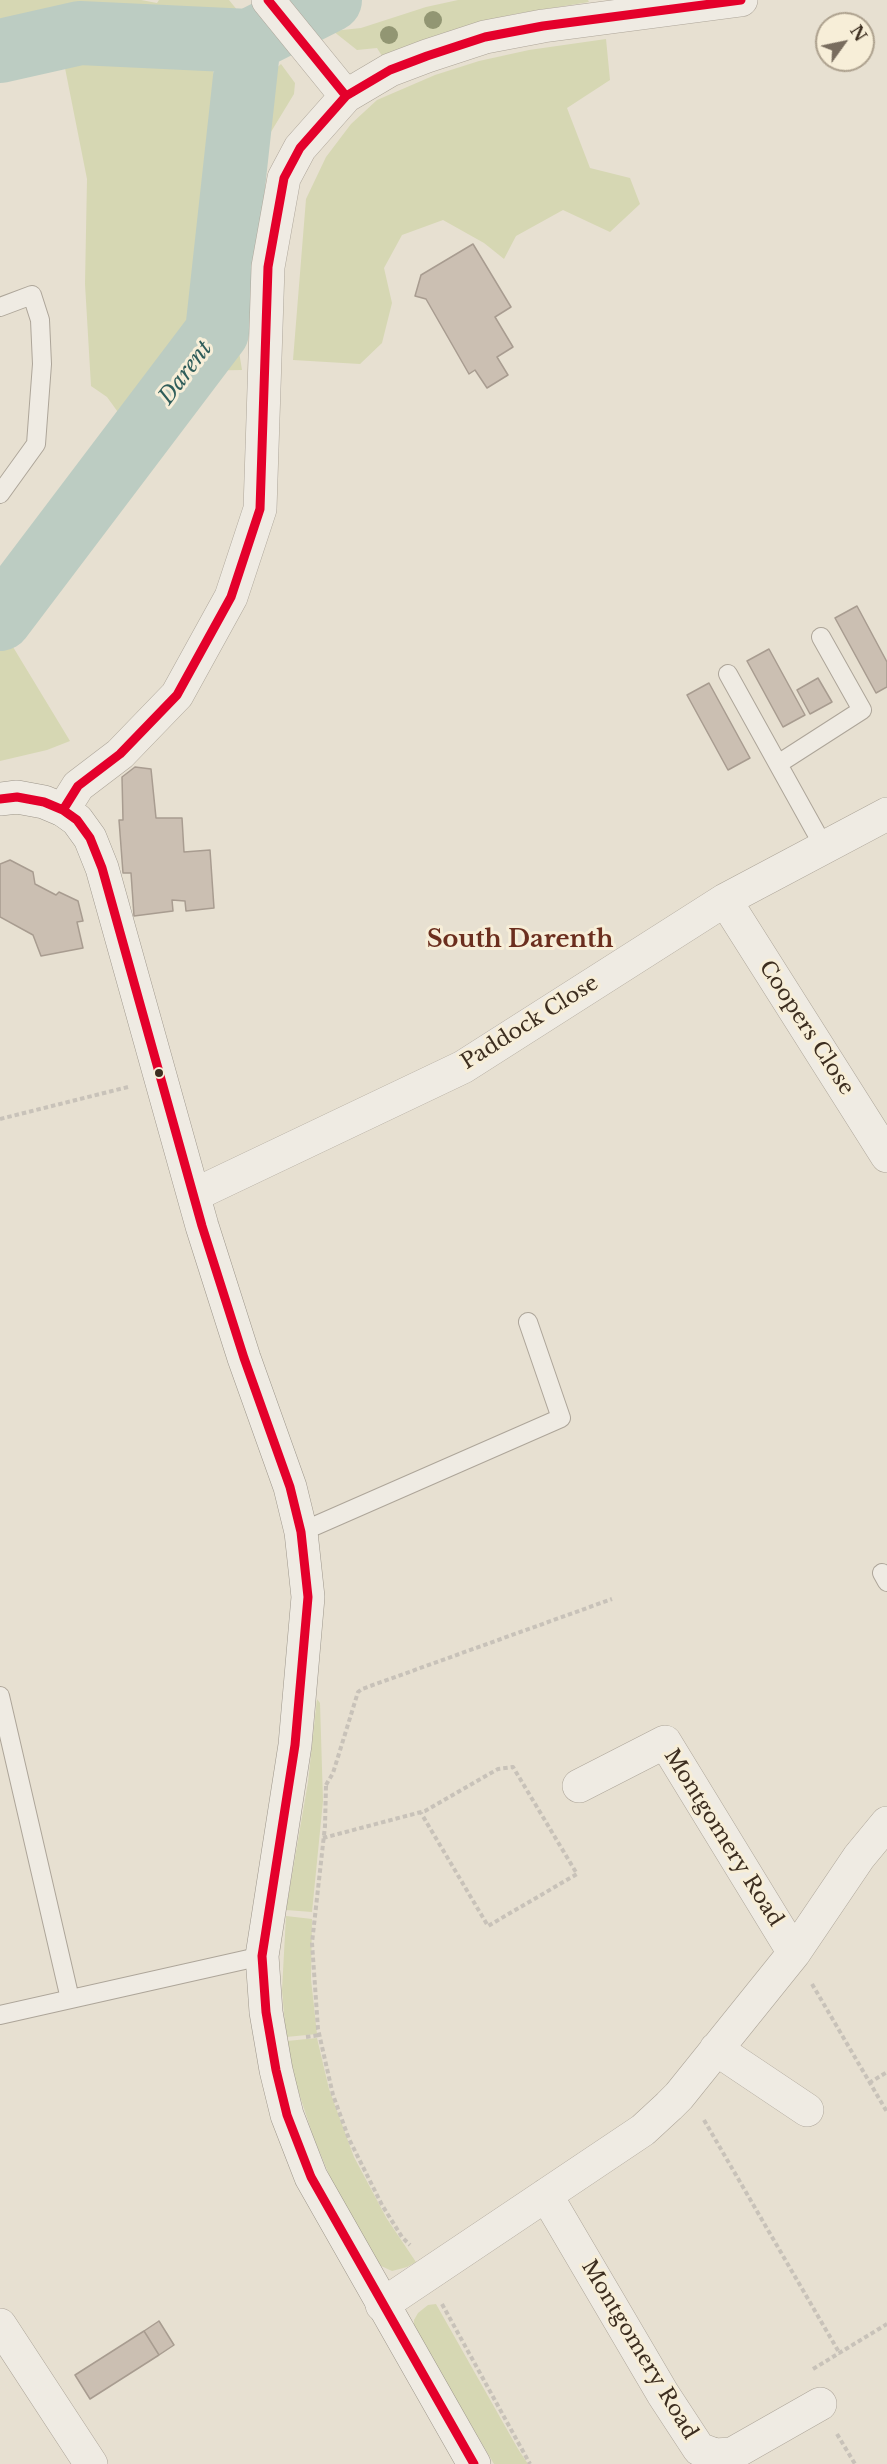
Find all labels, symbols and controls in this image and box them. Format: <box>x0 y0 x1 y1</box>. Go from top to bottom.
north arrow <box>815 12 875 72</box>
text: N <box>846 22 871 45</box>
water label: Darent <box>154 336 218 410</box>
district label: South Darenth <box>427 926 613 954</box>
street label: Coopers Close <box>753 956 859 1100</box>
street label: Paddock Close <box>457 971 603 1075</box>
unlabelled marker <box>153 1067 165 1079</box>
street label: Montgomery Road <box>658 1745 788 1931</box>
street label: Montgomery Road <box>576 2256 702 2444</box>

